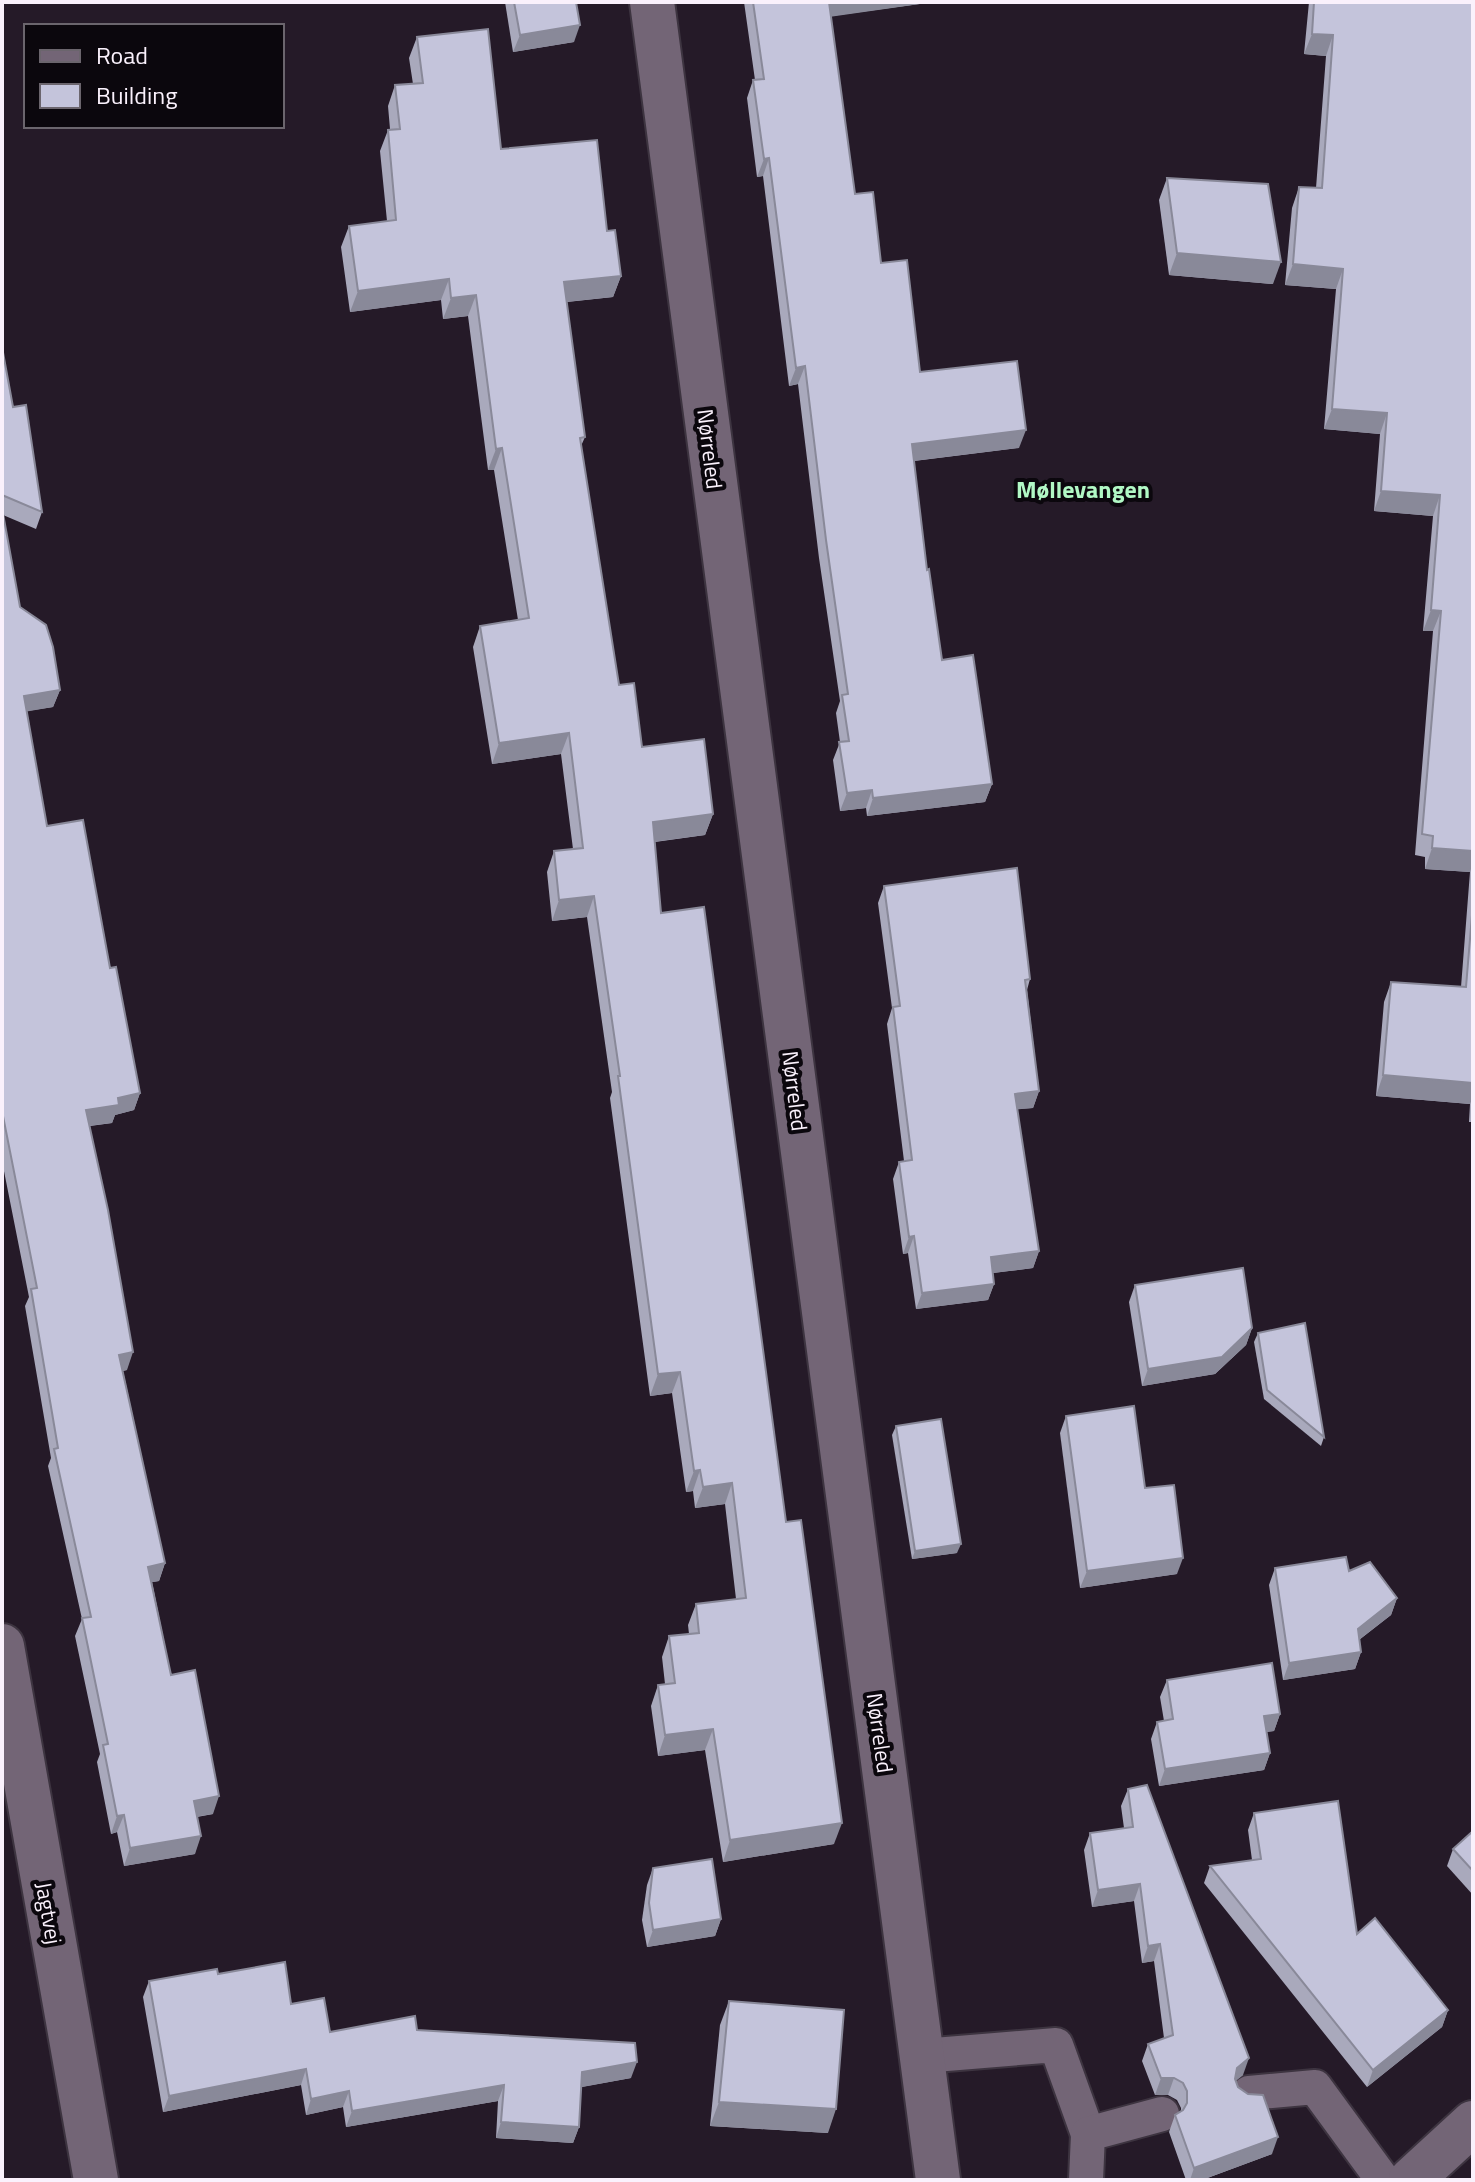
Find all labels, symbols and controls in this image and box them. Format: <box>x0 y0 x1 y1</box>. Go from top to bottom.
legend <box>24 24 284 128</box>
text: Road <box>96 37 148 73</box>
text: Building <box>96 77 178 113</box>
street label: Nørreled <box>688 407 732 491</box>
district label: Møllevangen <box>1016 471 1150 507</box>
street label: Nørreled <box>773 1049 817 1133</box>
street label: Nørreled <box>858 1691 902 1775</box>
street label: Jagtvej <box>27 1879 71 1947</box>

